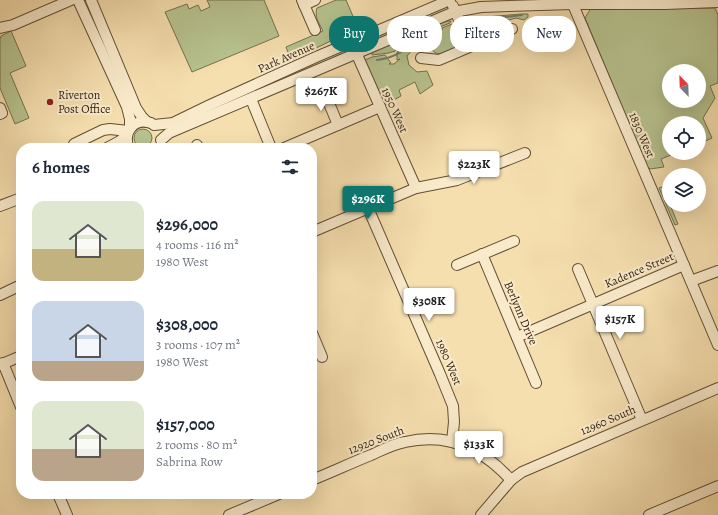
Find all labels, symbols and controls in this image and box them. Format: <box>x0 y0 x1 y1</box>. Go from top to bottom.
chip: Buy <box>329 16 379 52</box>
chip: Rent <box>387 16 442 52</box>
chip: Filters <box>450 16 514 52</box>
chip: New <box>522 16 576 52</box>
street label: Park Avenue <box>255 37 317 77</box>
north arrow <box>662 64 706 108</box>
map controls <box>662 64 706 212</box>
pin: $267K <box>293 78 349 112</box>
text: $267K <box>305 82 337 99</box>
street label: 1950 West <box>378 85 412 135</box>
place label: Riverton Post Office <box>58 87 110 117</box>
marker: Riverton Post Office <box>45 97 55 107</box>
street label: 1830 West <box>625 110 659 160</box>
button: locate <box>662 116 706 160</box>
pin: $223K <box>446 151 502 185</box>
text: $223K <box>458 155 490 172</box>
text: 6 homes <box>32 156 90 179</box>
icon: filters <box>279 156 301 178</box>
button: layers <box>662 168 706 212</box>
pin: $296K <box>340 186 396 220</box>
text: $296K <box>352 190 384 207</box>
text: $296,000 <box>156 213 218 236</box>
icon: home <box>64 217 112 265</box>
text: 4 rooms · 116 m² <box>156 236 239 253</box>
street label: Kadence Street <box>602 248 676 292</box>
text: 1980 West <box>156 253 209 270</box>
street label: Berlynn Drive <box>500 279 542 347</box>
pin: $308K <box>401 288 457 322</box>
text: $308K <box>413 292 445 309</box>
pin: $157K <box>592 306 648 340</box>
text: $157K <box>605 310 635 327</box>
text: $308,000 <box>156 313 218 336</box>
icon: home <box>64 317 112 365</box>
text: 3 rooms · 107 m² <box>156 336 240 353</box>
street label: 1980 West <box>432 337 466 388</box>
text: 1980 West <box>156 353 209 370</box>
street label: 12960 South <box>578 401 639 439</box>
text: $157,000 <box>156 413 215 436</box>
icon: home <box>64 417 112 465</box>
street label: 12920 South <box>346 422 407 458</box>
pin: $133K <box>451 431 507 465</box>
text: $133K <box>464 435 494 452</box>
text: 2 rooms · 80 m² <box>156 436 237 453</box>
text: Sabrina Row <box>156 453 223 470</box>

